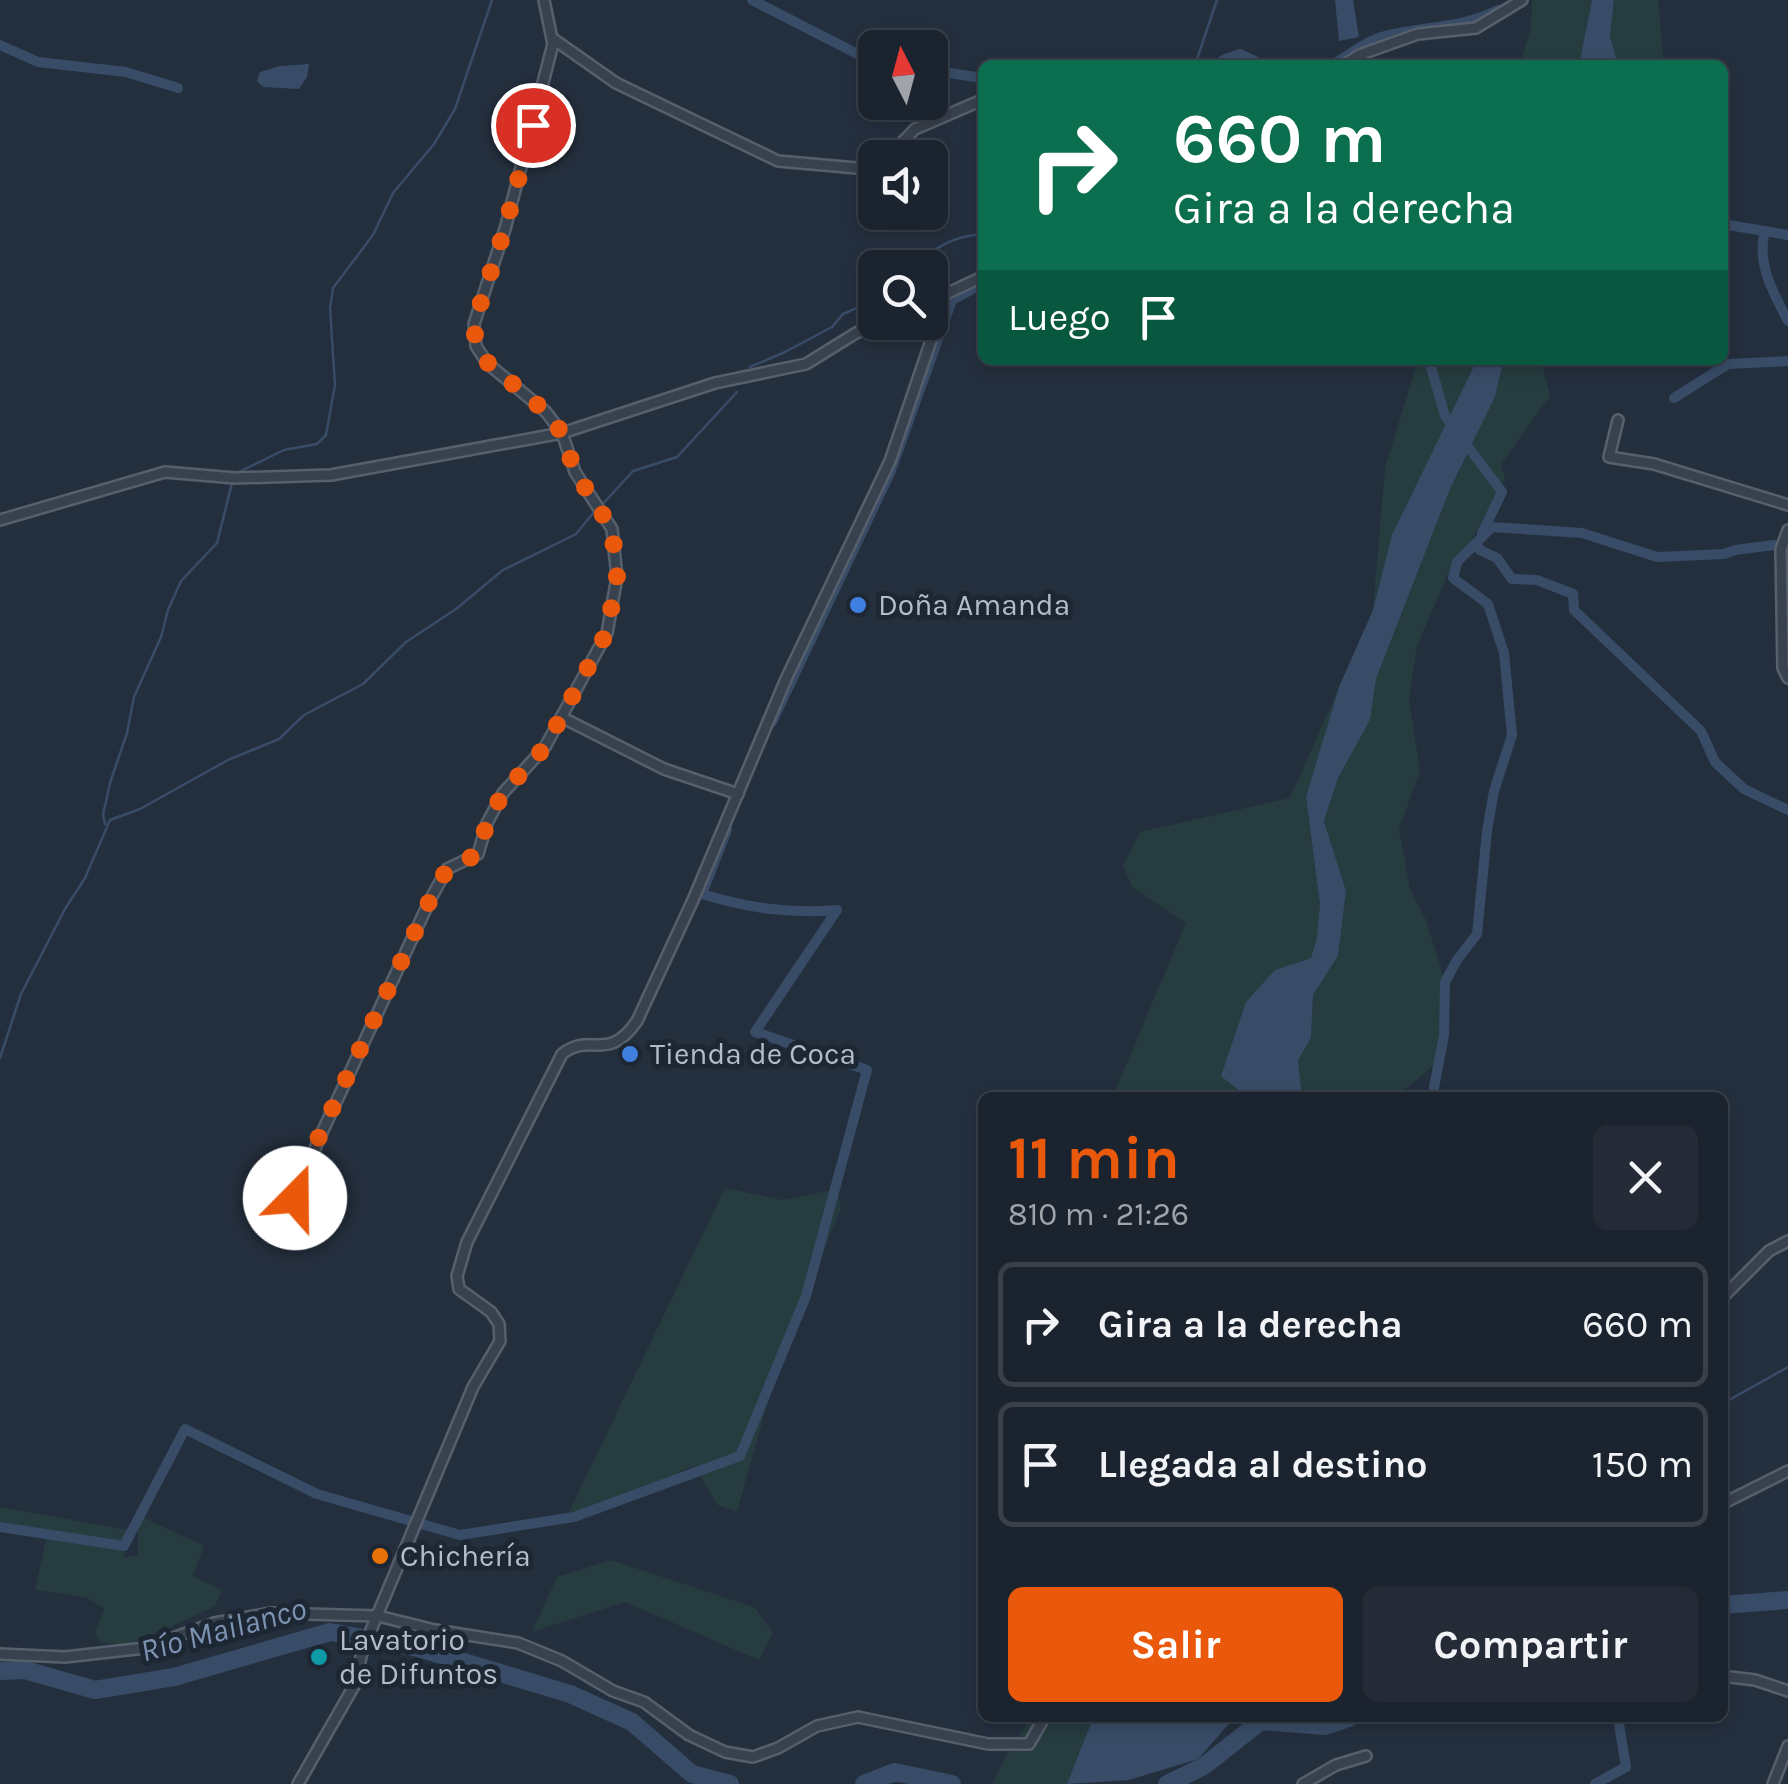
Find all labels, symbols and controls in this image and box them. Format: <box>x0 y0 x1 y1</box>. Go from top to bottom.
north arrow <box>858 30 948 120</box>
map controls <box>858 30 948 340</box>
pin <box>491 83 576 168</box>
icon: arrive <box>506 98 561 153</box>
text: 660 m <box>1173 98 1386 180</box>
icon: right <box>1008 100 1138 230</box>
button: sound <box>858 140 948 230</box>
text: Gira a la derecha <box>1173 182 1515 234</box>
button: search <box>858 250 948 340</box>
icon: arrive <box>1131 290 1186 345</box>
text: Luego <box>1008 295 1111 340</box>
place label: Doña Amanda <box>878 587 1070 623</box>
marker: Doña Amanda <box>847 594 869 616</box>
place label: Tienda de Coca <box>650 1036 856 1072</box>
marker: Tienda de Coca <box>619 1043 641 1065</box>
text: 11 min <box>1008 1123 1180 1193</box>
button: close <box>1593 1125 1698 1230</box>
position arrow <box>243 1146 347 1250</box>
text: 810 m · 21:26 <box>1008 1196 1189 1233</box>
icon: right <box>1013 1297 1068 1352</box>
text: Gira a la derecha <box>1098 1302 1403 1347</box>
text: 660 m <box>1582 1302 1693 1347</box>
icon: arrive <box>1013 1437 1068 1492</box>
text: Llegada al destino <box>1098 1442 1428 1487</box>
text: 150 m <box>1592 1442 1693 1487</box>
place label: Chichería <box>400 1538 531 1574</box>
marker: Chichería <box>369 1545 391 1567</box>
button: Salir <box>1008 1587 1343 1702</box>
button: Compartir <box>1363 1587 1698 1702</box>
water label: Río Mailanco <box>136 1590 310 1669</box>
place label: Lavatorio de Difuntos <box>339 1622 498 1692</box>
marker: Lavatorio de Difuntos <box>308 1646 330 1668</box>

